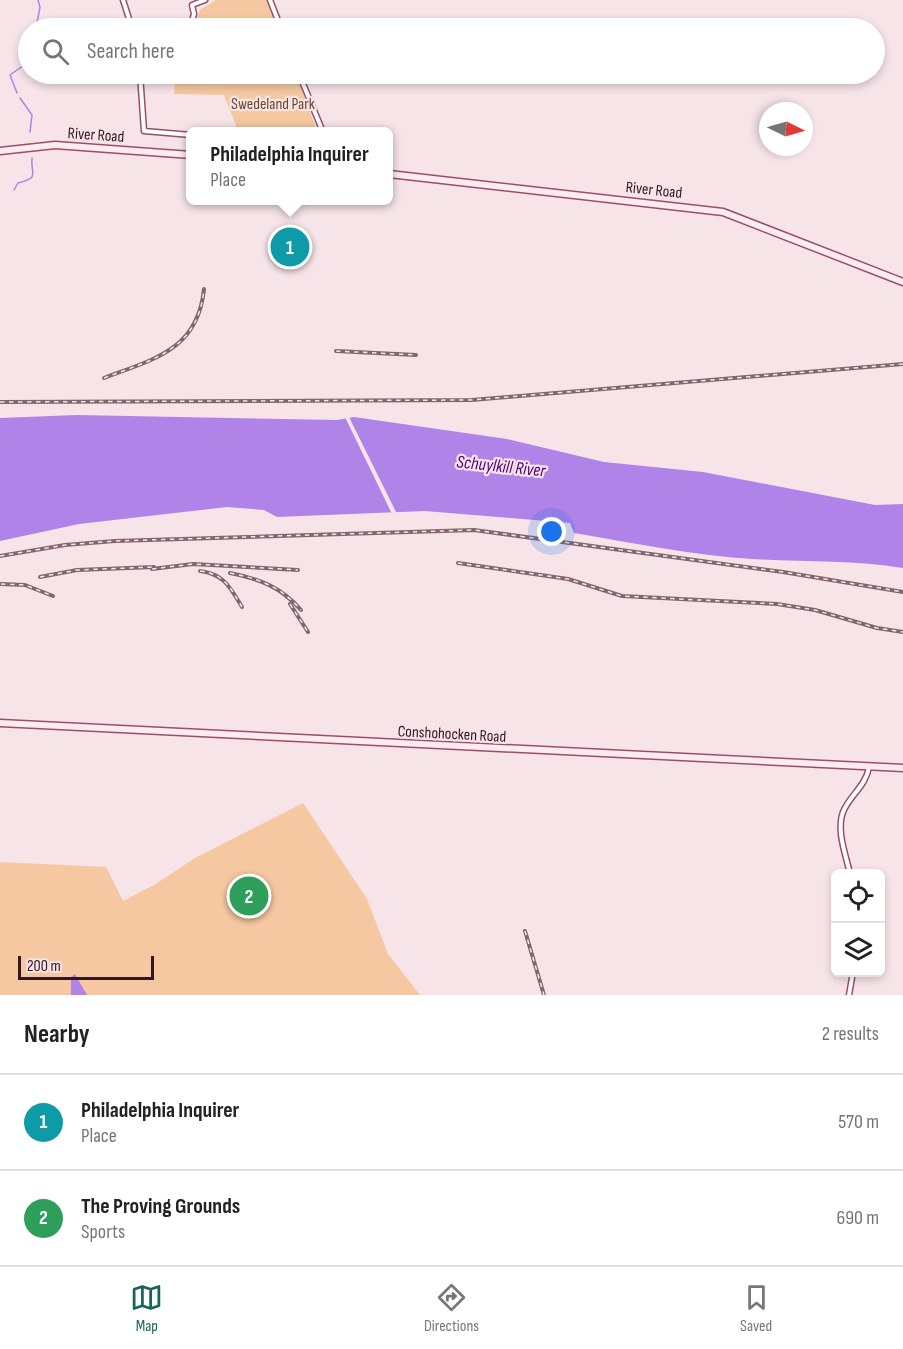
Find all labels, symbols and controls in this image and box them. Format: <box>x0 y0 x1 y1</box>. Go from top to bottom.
search box <box>18 18 885 84</box>
icon: search <box>39 35 72 68</box>
text: Search here <box>87 38 174 65</box>
park label: Swedeland Park <box>231 95 315 114</box>
north arrow <box>759 102 813 156</box>
street label: River Road <box>67 124 125 147</box>
popup <box>186 127 393 205</box>
text: Philadelphia Inquirer <box>210 141 369 168</box>
text: Place <box>210 168 246 192</box>
street label: River Road <box>625 178 683 203</box>
pin: 1 <box>270 224 310 270</box>
water label: Schuylkill River <box>456 451 547 482</box>
your location <box>537 517 566 546</box>
street label: Conshohocken Road <box>397 722 507 747</box>
map controls <box>831 869 885 977</box>
button: locate <box>831 869 885 923</box>
pin: 2 <box>230 874 268 918</box>
button: layers <box>831 923 885 977</box>
scale bar <box>18 953 154 980</box>
text: 200 m <box>27 957 61 976</box>
text: Nearby <box>24 1019 90 1050</box>
text: 2 results <box>822 1022 879 1046</box>
text: Philadelphia Inquirer <box>81 1097 239 1124</box>
text: 1 <box>40 1110 47 1134</box>
text: 570 m <box>838 1110 879 1134</box>
text: Place <box>81 1124 117 1148</box>
text: The Proving Grounds <box>81 1193 240 1220</box>
text: 2 <box>39 1206 48 1230</box>
text: 690 m <box>837 1206 879 1230</box>
text: Sports <box>81 1220 125 1244</box>
tab: Map <box>130 1281 163 1336</box>
tab: Directions <box>424 1281 479 1336</box>
tab: Saved <box>740 1281 773 1336</box>

